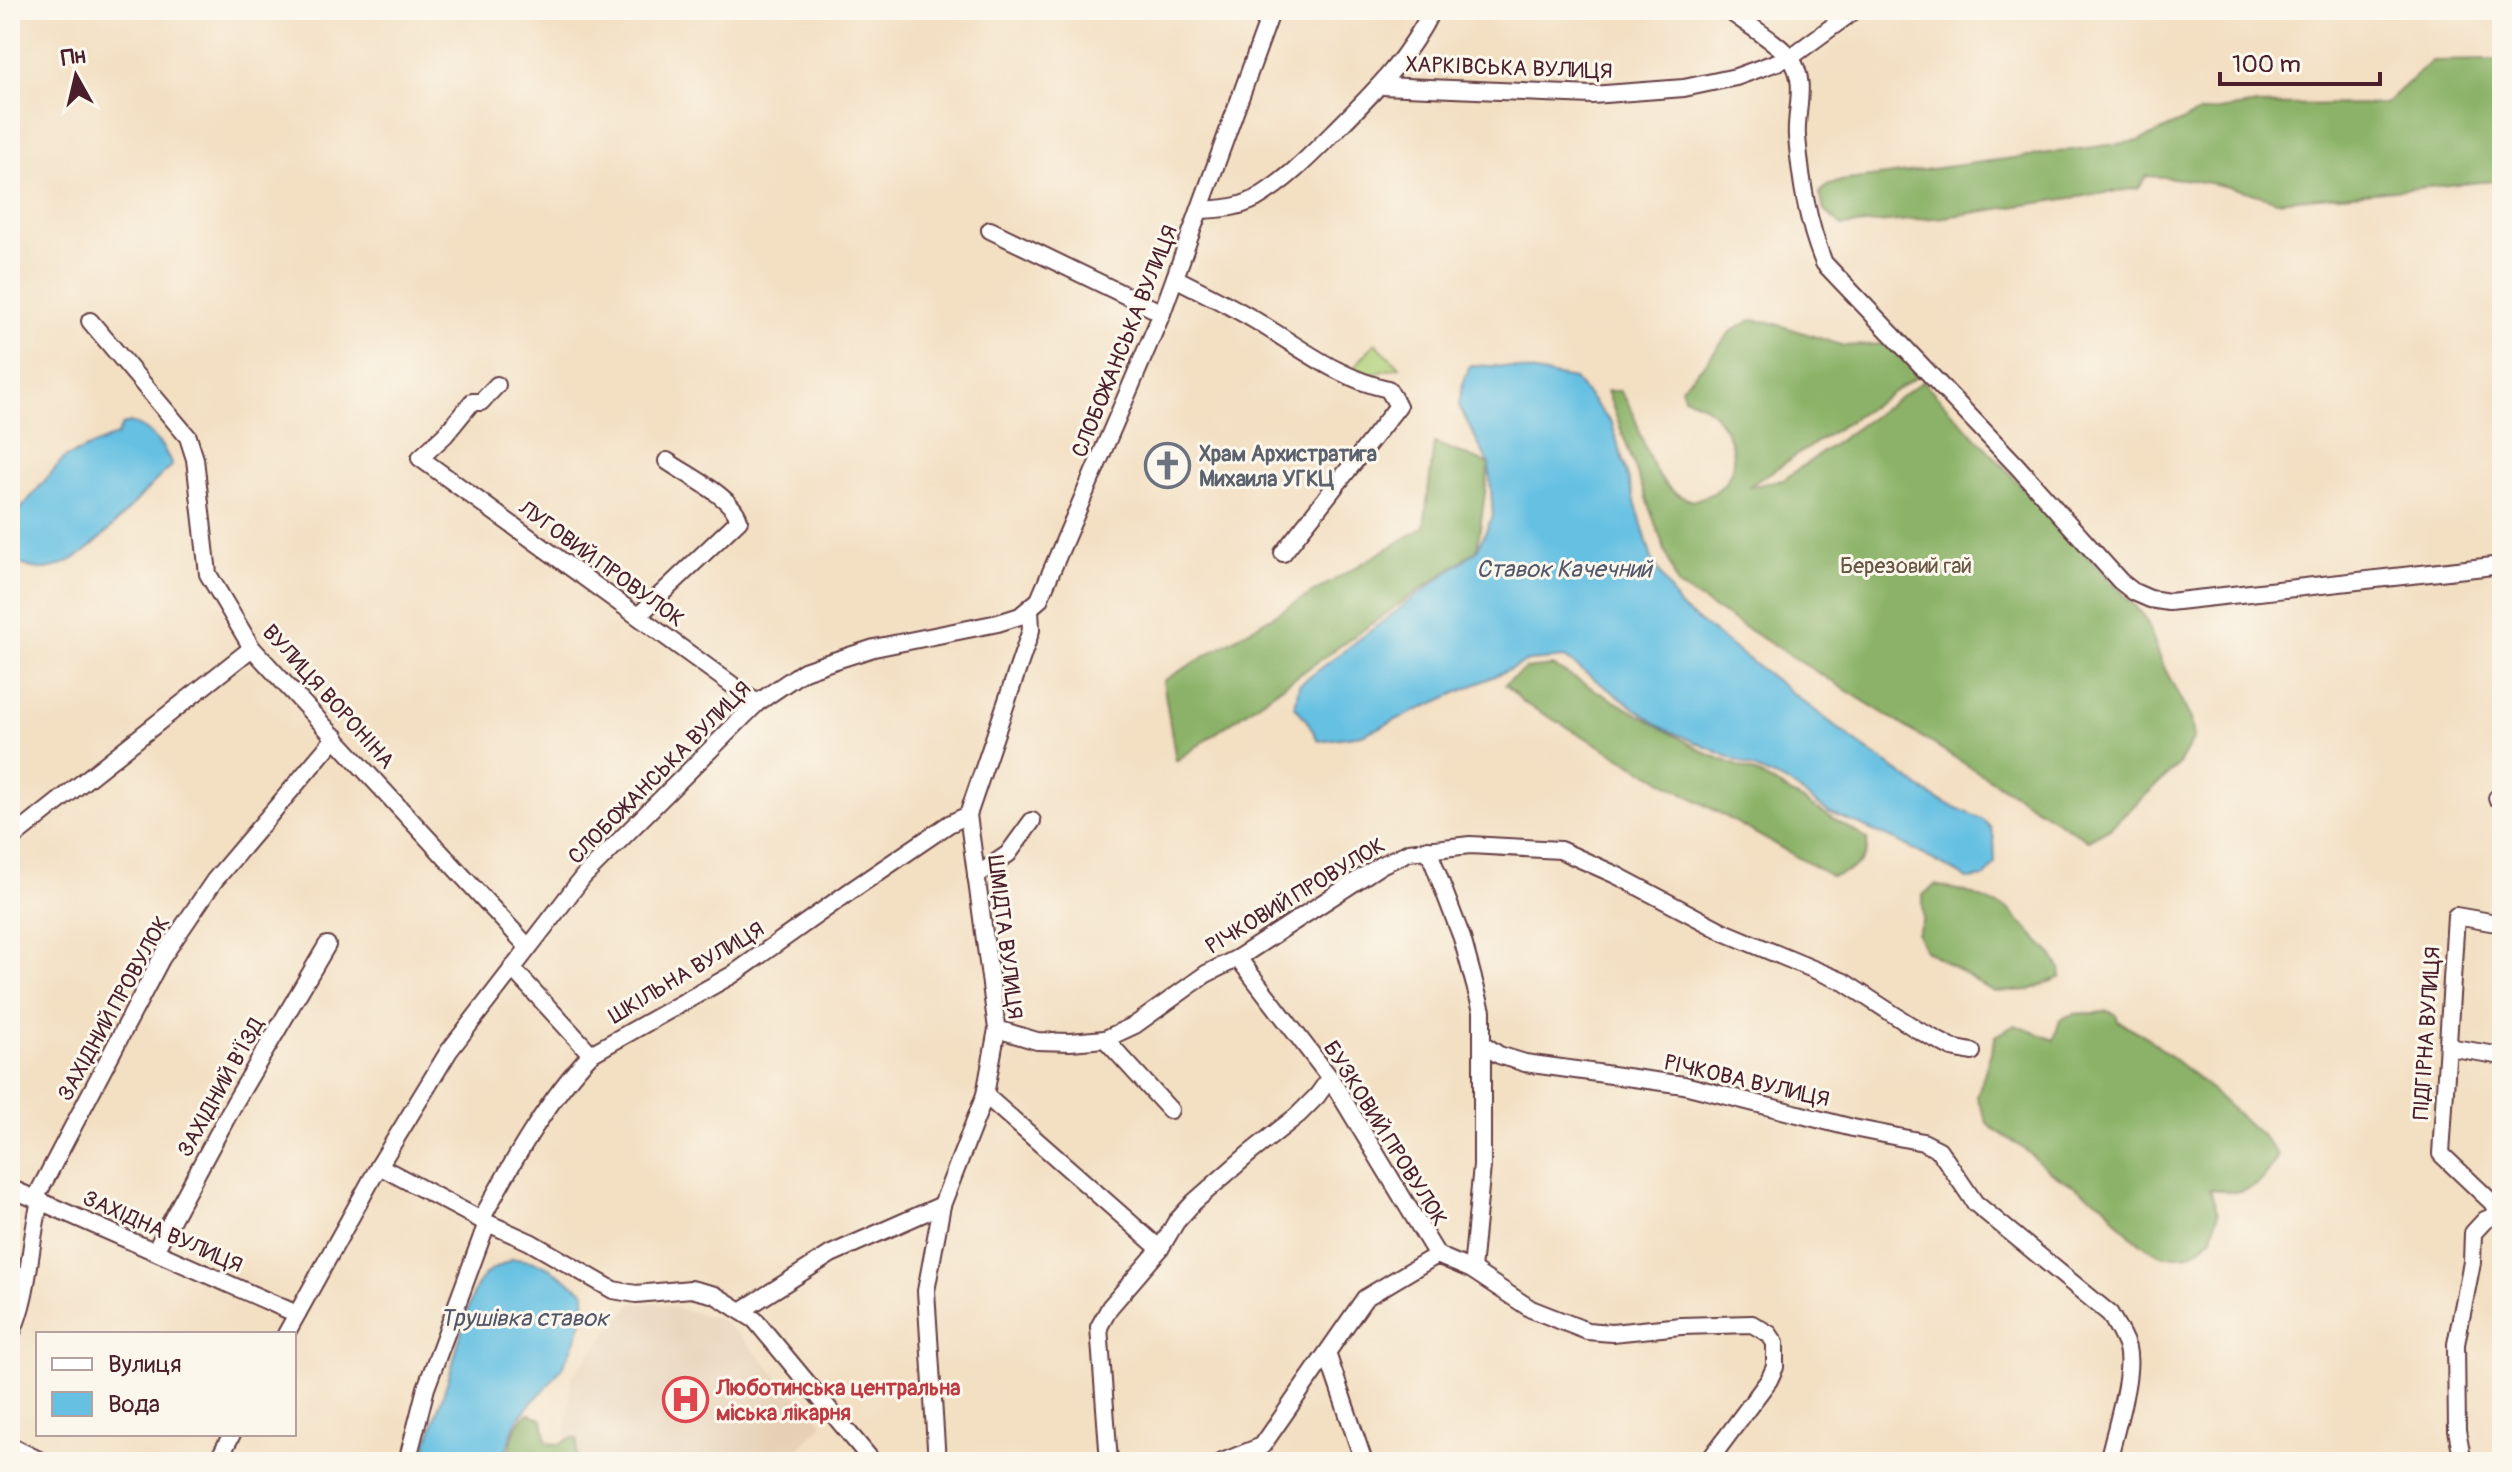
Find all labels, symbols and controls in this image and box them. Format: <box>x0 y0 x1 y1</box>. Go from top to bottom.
north arrow <box>36 36 116 116</box>
scale bar <box>2220 36 2380 86</box>
text: Пн <box>59 42 87 73</box>
street label: ХАРКІВСЬКА ВУЛИЦЯ <box>1405 50 1613 86</box>
text: 100 m <box>2232 50 2301 79</box>
street label: СЛОБОЖАНСЬКА ВУЛИЦЯ <box>1065 221 1184 462</box>
place label: Храм Архистратига Михаила УГКЦ <box>1199 440 1377 493</box>
church icon: Храм Архистратига Михаила УГКЦ <box>1144 442 1192 490</box>
street label: ЛУГОВИЙ ПРОВУЛОК <box>512 494 690 633</box>
park label: Березовий гай <box>1840 552 1972 580</box>
water label: Ставок Качечний <box>1476 555 1654 584</box>
street label: ВУЛИЦЯ ВОРОНІНА <box>256 619 401 775</box>
street label: СЛОБОЖАНСЬКА ВУЛИЦЯ <box>562 675 757 870</box>
street label: РІЧКОВИЙ ПРОВУЛОК <box>1201 831 1390 960</box>
street label: ШМІДТА ВУЛИЦЯ <box>981 854 1029 1021</box>
street label: ЗАХІДНИЙ ПРОВУЛОК <box>51 911 176 1106</box>
street label: ШКІЛЬНА ВУЛИЦЯ <box>604 915 769 1030</box>
street label: ПІДГІРНА ВУЛИЦЯ <box>2407 945 2447 1121</box>
street label: ЗАХІДНИЙ В'ЇЗД <box>171 1012 271 1162</box>
street label: БУЗКОВИЙ ПРОВУЛОК <box>1317 1036 1454 1231</box>
street label: РІЧКОВА ВУЛИЦЯ <box>1661 1048 1832 1114</box>
street label: ЗАХІДНА ВУЛИЦЯ <box>78 1184 247 1280</box>
water label: Трушівка ставок <box>440 1304 611 1333</box>
legend <box>36 1332 296 1436</box>
text: Вулиця <box>108 1350 181 1379</box>
place label: Люботинська центральна міська лікарня <box>715 1374 960 1427</box>
hospital icon: Люботинська центральна міська лікарня <box>661 1376 709 1424</box>
text: Вода <box>108 1390 160 1419</box>

